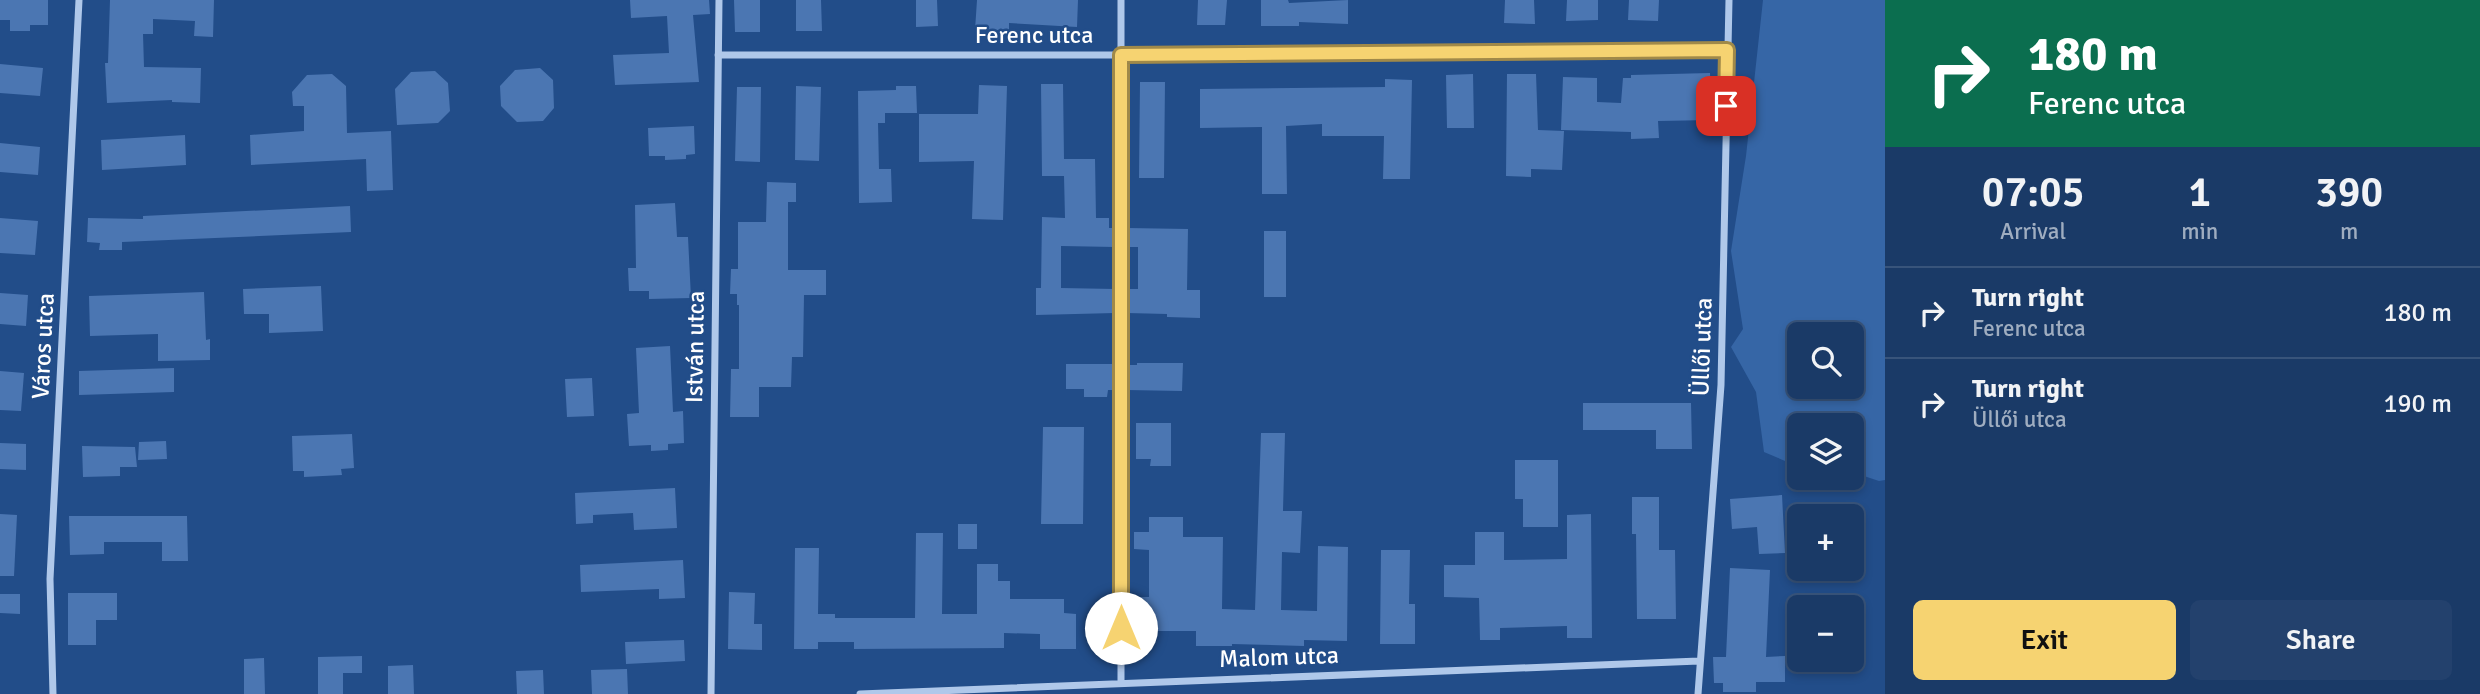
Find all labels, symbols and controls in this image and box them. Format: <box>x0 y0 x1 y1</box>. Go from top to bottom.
street label: Ferenc utca <box>975 20 1093 50</box>
text: 180 m <box>2028 24 2158 84</box>
icon: right <box>1913 28 2004 119</box>
pin <box>1696 76 1756 136</box>
text: Ferenc utca <box>2028 84 2186 123</box>
icon: arrive <box>1707 87 1745 125</box>
text: 07:05 <box>1982 167 2084 218</box>
text: 1 <box>2188 167 2211 218</box>
text: 390 <box>2315 167 2383 218</box>
text: Arrival <box>2000 217 2066 246</box>
text: min <box>2181 217 2218 246</box>
text: m <box>2340 217 2358 246</box>
text: Turn right <box>1972 282 2084 314</box>
street label: István utca <box>679 291 711 403</box>
street label: Város utca <box>25 292 61 400</box>
icon: right <box>1913 294 1951 332</box>
street label: Üllői utca <box>1685 297 1719 397</box>
text: 180 m <box>2383 297 2452 329</box>
text: Ferenc utca <box>1972 314 2086 343</box>
map controls <box>1787 322 1864 672</box>
button: search <box>1787 322 1864 399</box>
text: Turn right <box>1972 373 2084 405</box>
icon: right <box>1913 385 1951 423</box>
text: 190 m <box>2383 388 2452 420</box>
text: Üllői utca <box>1972 405 2067 434</box>
button: layers <box>1787 413 1864 490</box>
button: + <box>1787 504 1864 581</box>
position arrow <box>1084 591 1158 665</box>
button: − <box>1787 595 1864 672</box>
button: Exit <box>1913 600 2176 680</box>
button: Share <box>2190 600 2452 680</box>
street label: Malom utca <box>1218 640 1340 674</box>

